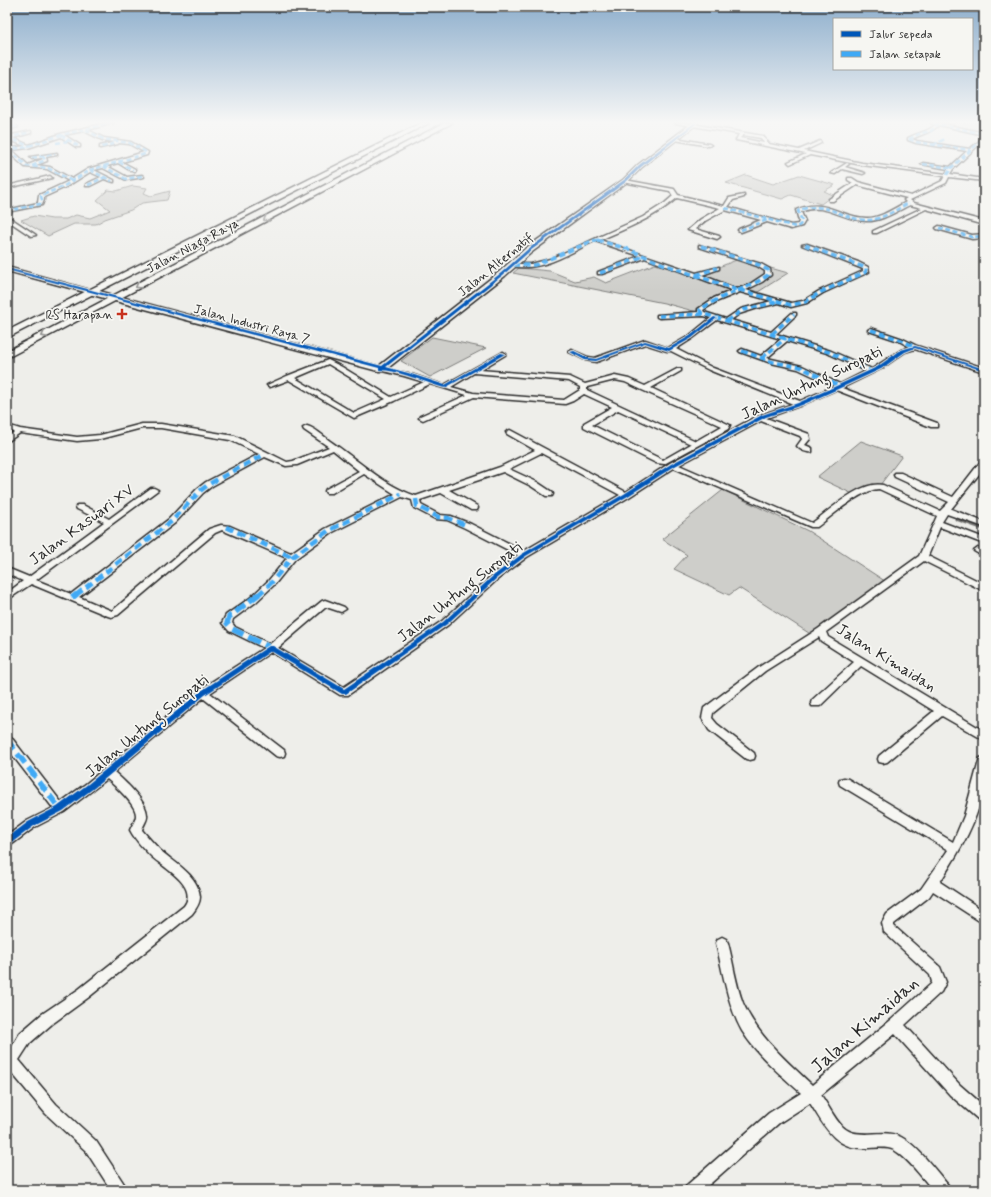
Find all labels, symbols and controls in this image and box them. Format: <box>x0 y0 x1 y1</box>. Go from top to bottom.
legend <box>833 18 973 70</box>
text: Jalur sepeda <box>869 27 933 43</box>
text: Jalan setapak <box>869 47 941 63</box>
street label: Jalan Niaga Raya <box>144 215 243 279</box>
one-way arrow <box>262 215 270 222</box>
street label: Jalan Alternatif <box>455 229 538 301</box>
one-way arrow <box>135 282 142 289</box>
street label: Jalan Industri Raya 7 <box>192 301 312 348</box>
place label: RS Harapan <box>45 307 113 324</box>
marker: RS Harapan <box>116 308 128 320</box>
one-way arrow <box>41 330 49 338</box>
street label: Jalan Untung Suropati <box>738 342 886 426</box>
street label: Jalan Kasuari XV <box>25 480 139 570</box>
street label: Jalan Untung Suropati <box>393 537 527 648</box>
street label: Jalan Kimaidan <box>832 619 940 697</box>
street label: Jalan Untung Suropati <box>81 670 214 783</box>
street label: Jalan Kimaidan <box>806 971 924 1079</box>

